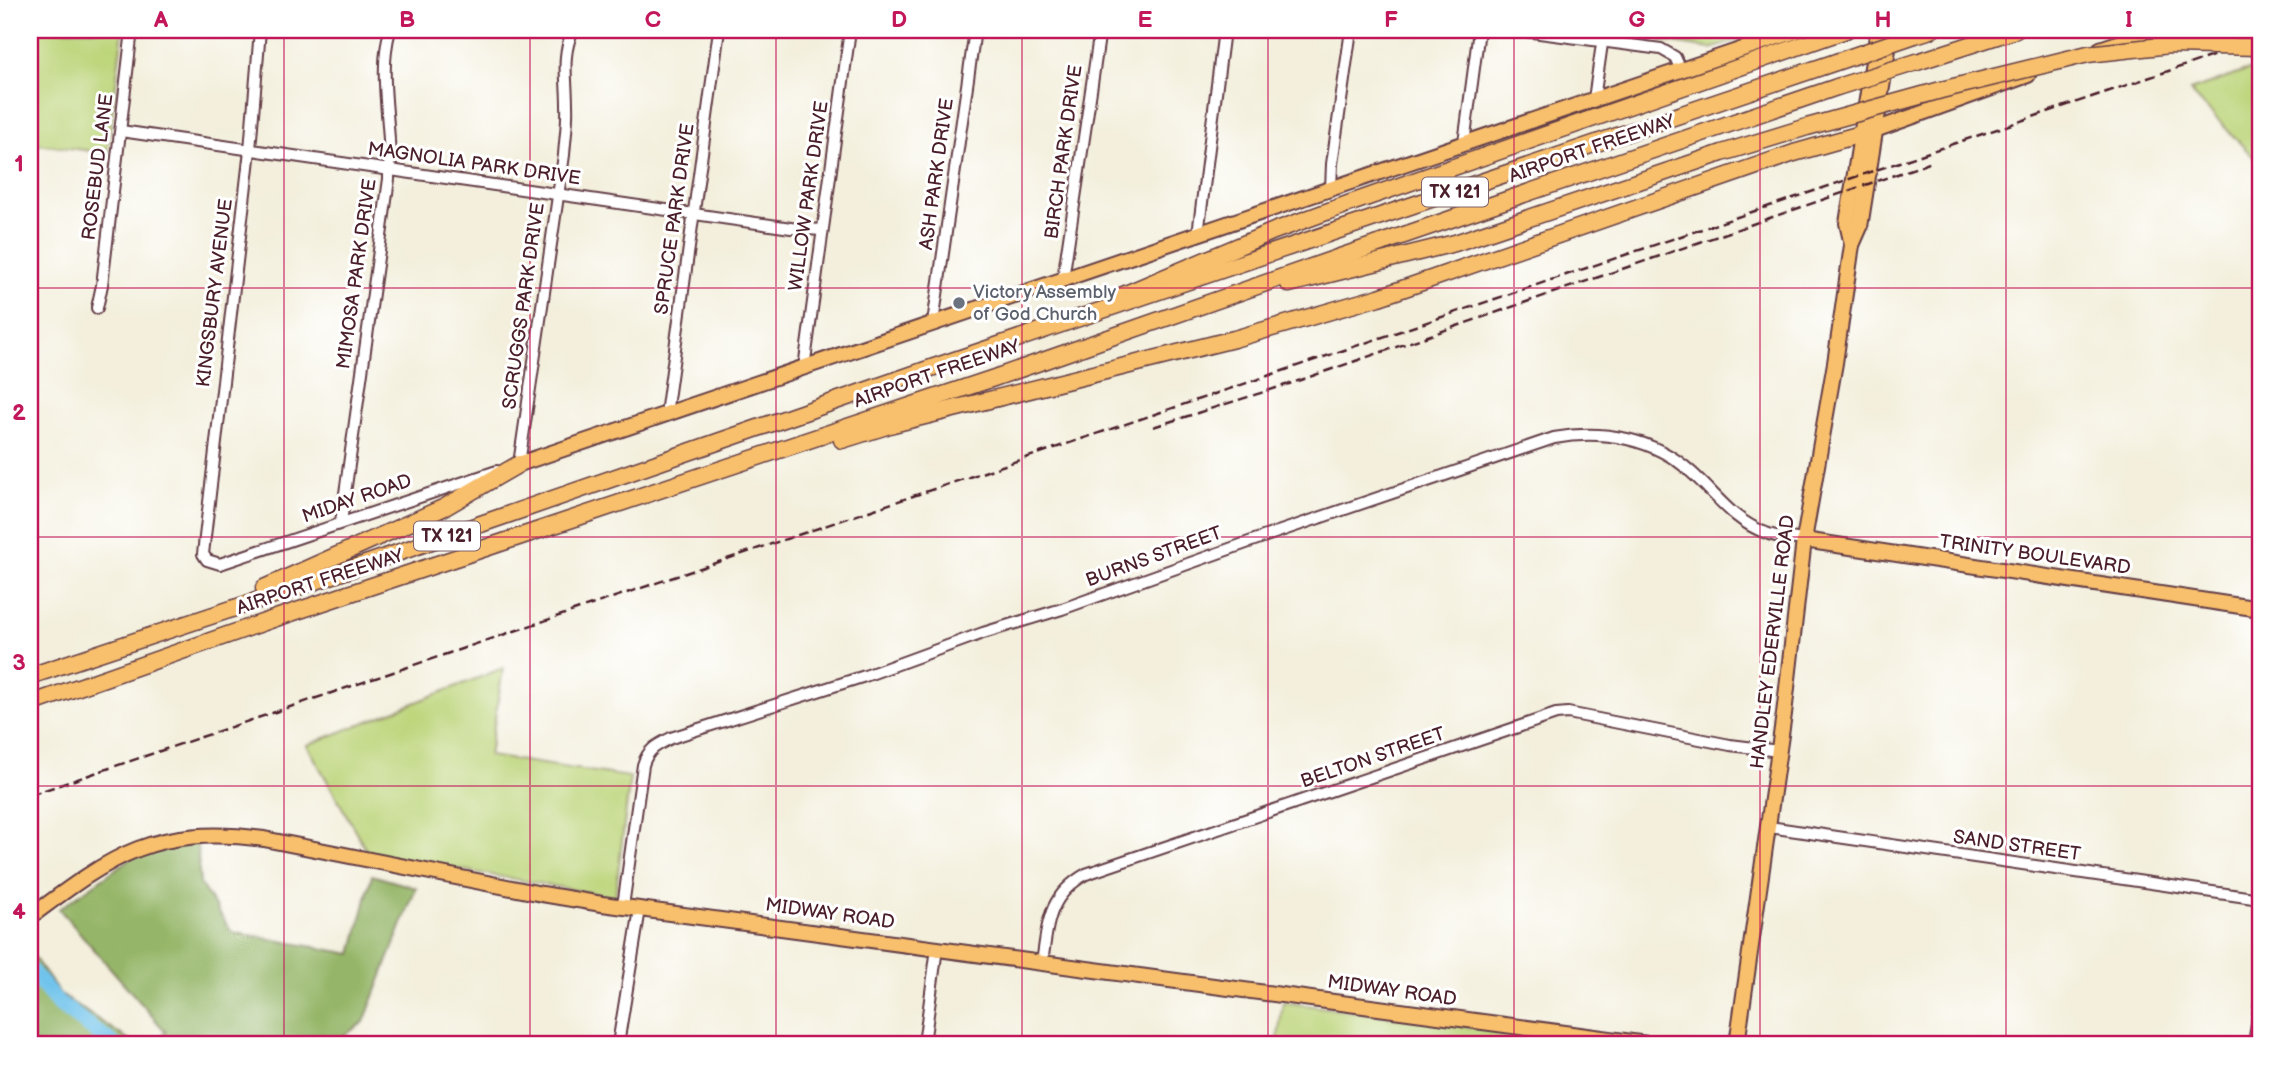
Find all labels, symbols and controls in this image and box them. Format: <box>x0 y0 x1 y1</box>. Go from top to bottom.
text: A <box>153 6 169 34</box>
text: B <box>399 6 415 34</box>
text: C <box>645 6 661 34</box>
text: D <box>891 6 907 34</box>
text: E <box>1138 6 1153 34</box>
text: F <box>1384 6 1398 34</box>
text: G <box>1629 6 1646 34</box>
text: H <box>1874 6 1892 34</box>
text: I <box>2125 6 2133 34</box>
street label: BIRCH PARK DRIVE <box>1040 63 1088 241</box>
street label: ROSEBUD LANE <box>78 93 118 241</box>
street label: ASH PARK DRIVE <box>915 97 959 251</box>
street label: WILLOW PARK DRIVE <box>784 100 834 292</box>
street label: AIRPORT FREEWAY <box>1506 109 1679 188</box>
street label: SPRUCE PARK DRIVE <box>650 122 700 316</box>
street label: MAGNOLIA PARK DRIVE <box>366 138 582 190</box>
text: 1 <box>14 150 24 178</box>
street label: MIMOSA PARK DRIVE <box>332 177 382 371</box>
road number: TX 121 <box>1422 177 1488 206</box>
street label: KINGSBURY AVENUE <box>192 197 238 389</box>
street label: SCRUGGS PARK DRIVE <box>498 201 550 411</box>
place label: Victory Assembly of God Church <box>973 281 1116 326</box>
marker: Victory Assembly of God Church <box>951 295 967 311</box>
street label: AIRPORT FREEWAY <box>851 334 1024 413</box>
text: 2 <box>12 399 26 427</box>
street label: MIDAY ROAD <box>299 469 415 529</box>
street label: HANDLEY EDERVILLE ROAD <box>1746 514 1800 770</box>
street label: BURNS STREET <box>1083 521 1226 592</box>
road number: TX 121 <box>414 522 480 550</box>
street label: TRINITY BOULEVARD <box>1938 530 2132 580</box>
street label: AIRPORT FREEWAY <box>234 544 407 620</box>
text: 3 <box>12 649 26 677</box>
street label: BELTON STREET <box>1298 722 1449 793</box>
street label: SAND STREET <box>1952 826 2083 866</box>
street label: MIDWAY ROAD <box>764 894 896 934</box>
text: 4 <box>12 898 26 926</box>
street label: MIDWAY ROAD <box>1326 971 1458 1011</box>

